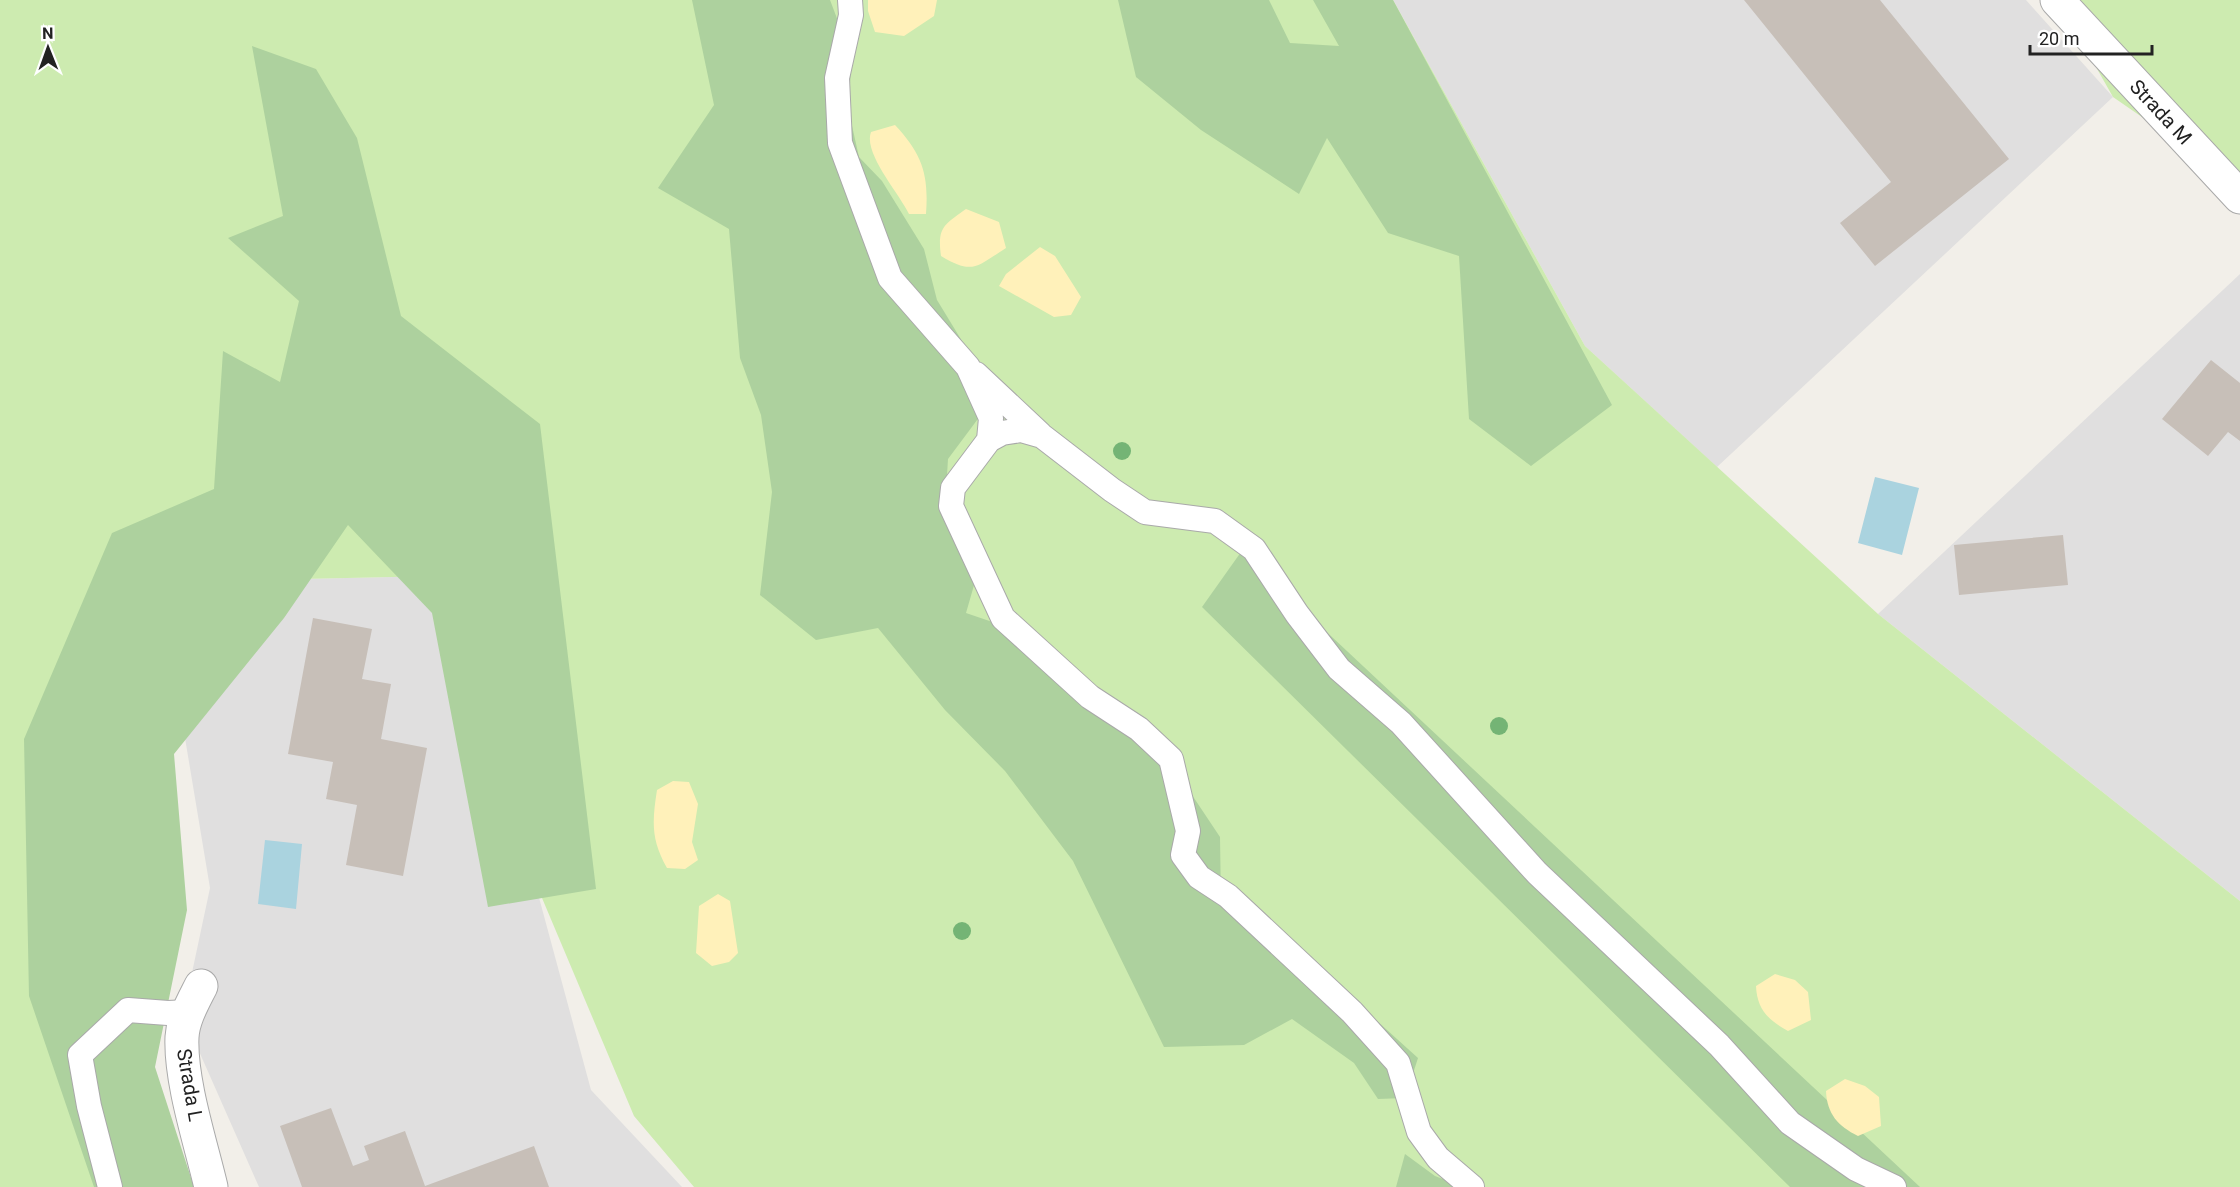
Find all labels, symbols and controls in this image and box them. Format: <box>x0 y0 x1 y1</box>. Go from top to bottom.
north arrow <box>18 18 78 78</box>
scale bar <box>2030 18 2152 56</box>
text: N <box>42 24 54 43</box>
text: 20 m <box>2039 28 2079 49</box>
street label: Strada M <box>2125 74 2197 150</box>
street label: Strada L <box>172 1047 208 1124</box>

